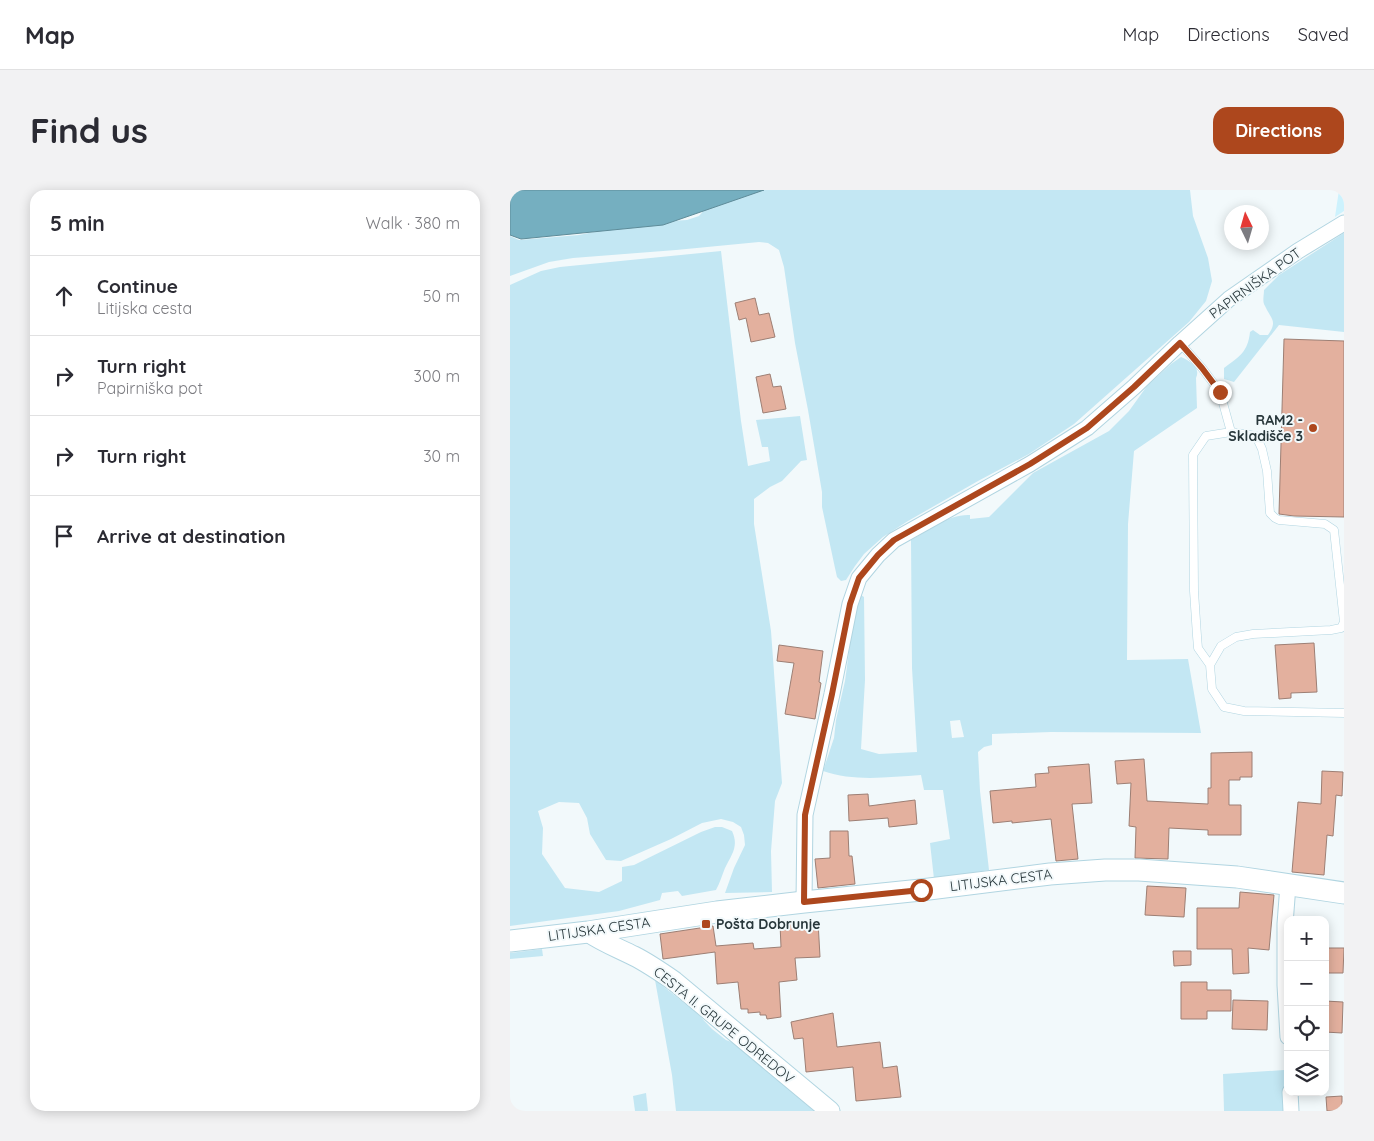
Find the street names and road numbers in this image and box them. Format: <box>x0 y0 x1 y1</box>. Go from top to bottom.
street label: PAPIRNIŠKA POT <box>1206 244 1304 322</box>
street label: LITIJSKA CESTA <box>949 865 1053 895</box>
street label: LITIJSKA CESTA <box>547 913 651 945</box>
street label: CESTA II. GRUPE ODREDOV <box>650 963 798 1087</box>

